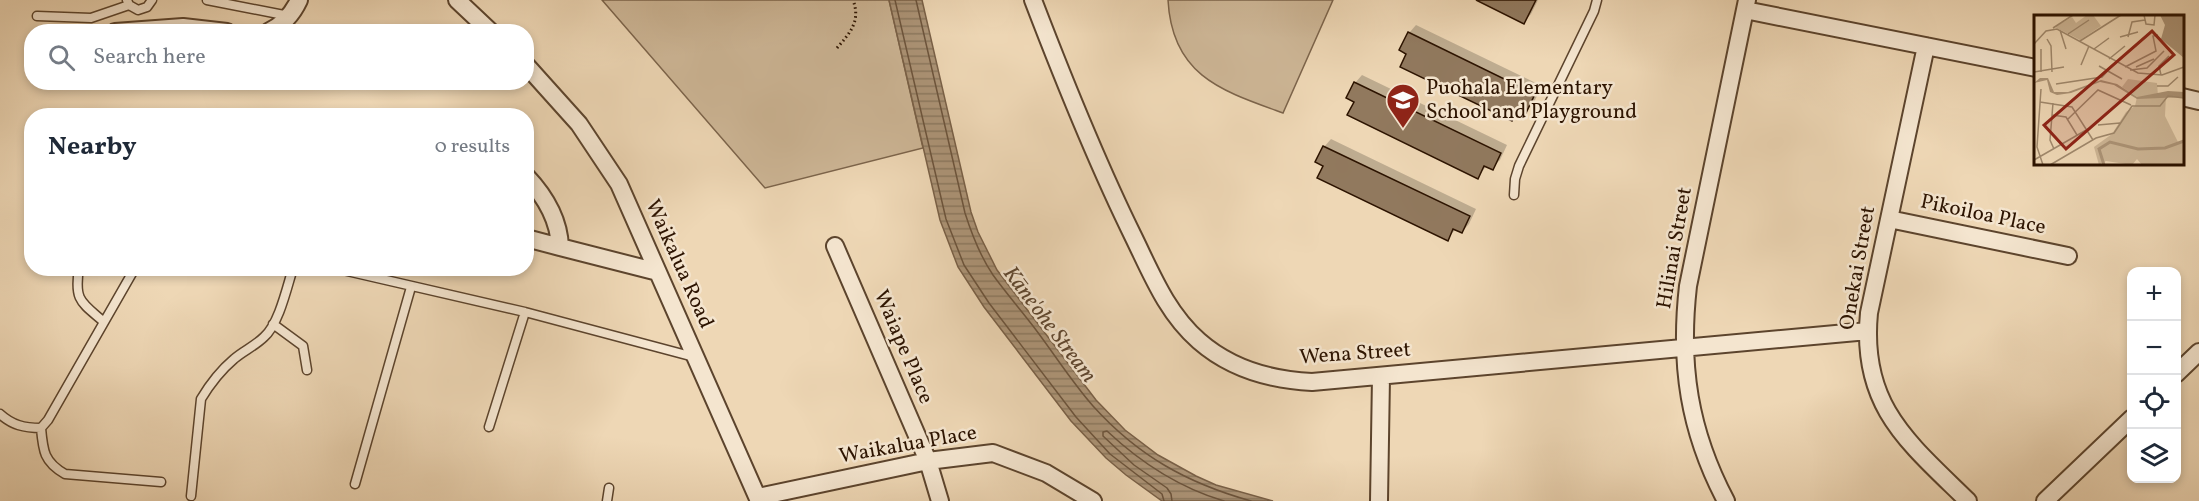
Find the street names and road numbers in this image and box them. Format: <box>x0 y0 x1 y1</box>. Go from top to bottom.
street label: Hilinai Street <box>1650 185 1700 311</box>
street label: Pikoiloa Place <box>1918 188 2048 242</box>
street label: Waikalua Road <box>638 195 720 333</box>
street label: Onekai Street <box>1833 204 1883 332</box>
street label: Waiape Place <box>866 286 940 409</box>
street label: Wena Street <box>1298 336 1412 372</box>
street label: Waikalua Place <box>837 419 979 471</box>

